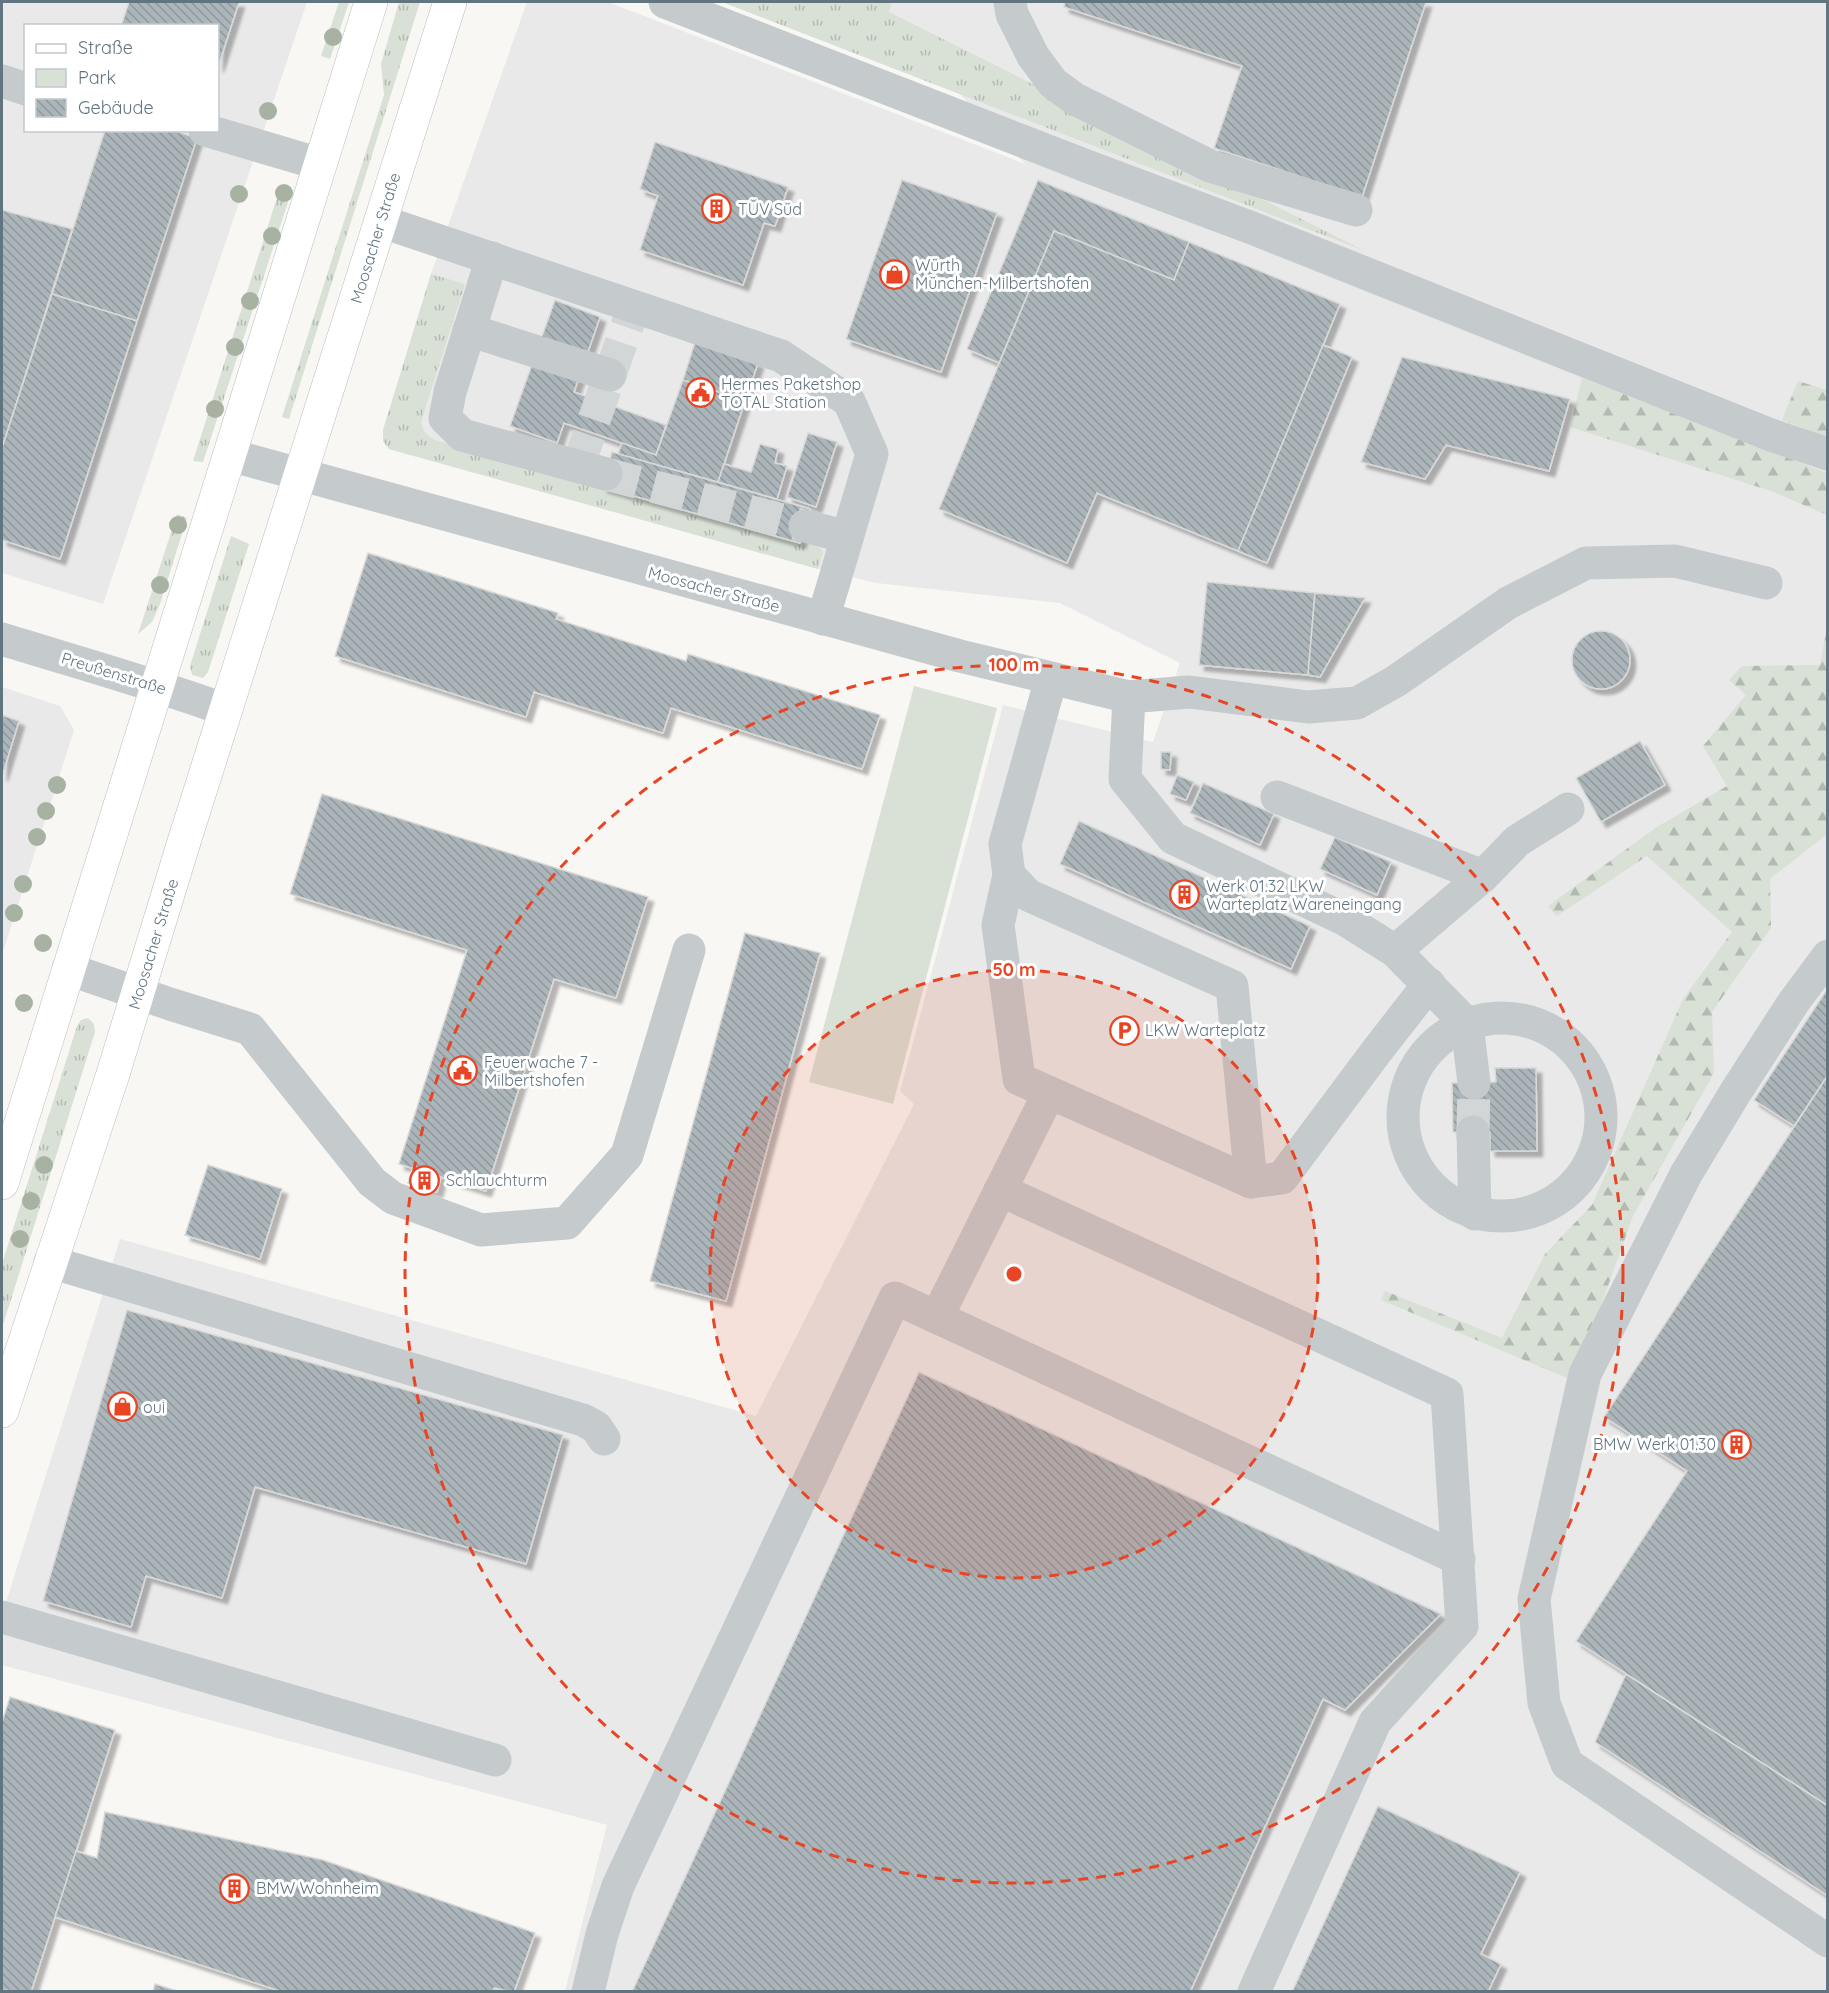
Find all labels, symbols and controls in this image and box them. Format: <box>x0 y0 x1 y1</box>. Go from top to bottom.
legend <box>24 24 219 132</box>
text: Straße <box>78 36 133 59</box>
text: Park <box>78 66 116 89</box>
text: Gebäude <box>78 96 154 119</box>
street label: Moosacher Straße <box>346 170 404 306</box>
building icon: TÜV Süd <box>701 193 733 225</box>
place label: TÜV Süd <box>738 199 802 219</box>
place label: Würth München-Milbertshofen <box>915 255 1089 293</box>
shop icon: Würth München-Milbertshofen <box>878 258 910 290</box>
place label: Hermes Paketshop TOTAL Station <box>721 374 861 412</box>
public building icon: Hermes Paketshop TOTAL Station <box>684 377 716 409</box>
street label: Moosacher Straße <box>646 562 782 616</box>
street label: Preußenstraße <box>59 648 169 698</box>
text: 100 m <box>989 653 1039 676</box>
street label: Moosacher Straße <box>124 876 182 1012</box>
place label: Werk 01.32 LKW Warteplatz Wareneingang <box>1206 876 1402 914</box>
building icon: Werk 01.32 LKW Warteplatz Wareneingang <box>1169 879 1201 911</box>
text: 50 m <box>992 958 1036 981</box>
parking icon: LKW Warteplatz <box>1108 1014 1140 1046</box>
place label: LKW Warteplatz <box>1145 1020 1266 1040</box>
place label: Feuerwache 7 - Milbertshofen <box>484 1052 598 1090</box>
public building icon: Feuerwache 7 - Milbertshofen <box>447 1055 479 1087</box>
building icon: Schlauchturm <box>409 1164 441 1196</box>
place label: Schlauchturm <box>446 1170 547 1190</box>
centre of rings <box>1004 1264 1024 1284</box>
shop icon: oui <box>106 1391 138 1423</box>
place label: oui <box>143 1397 165 1417</box>
building icon: BMW Werk 01.30 <box>1721 1428 1753 1460</box>
place label: BMW Werk 01.30 <box>1593 1434 1716 1454</box>
building icon: BMW Wohnheim <box>219 1872 251 1904</box>
place label: BMW Wohnheim <box>256 1878 379 1898</box>

